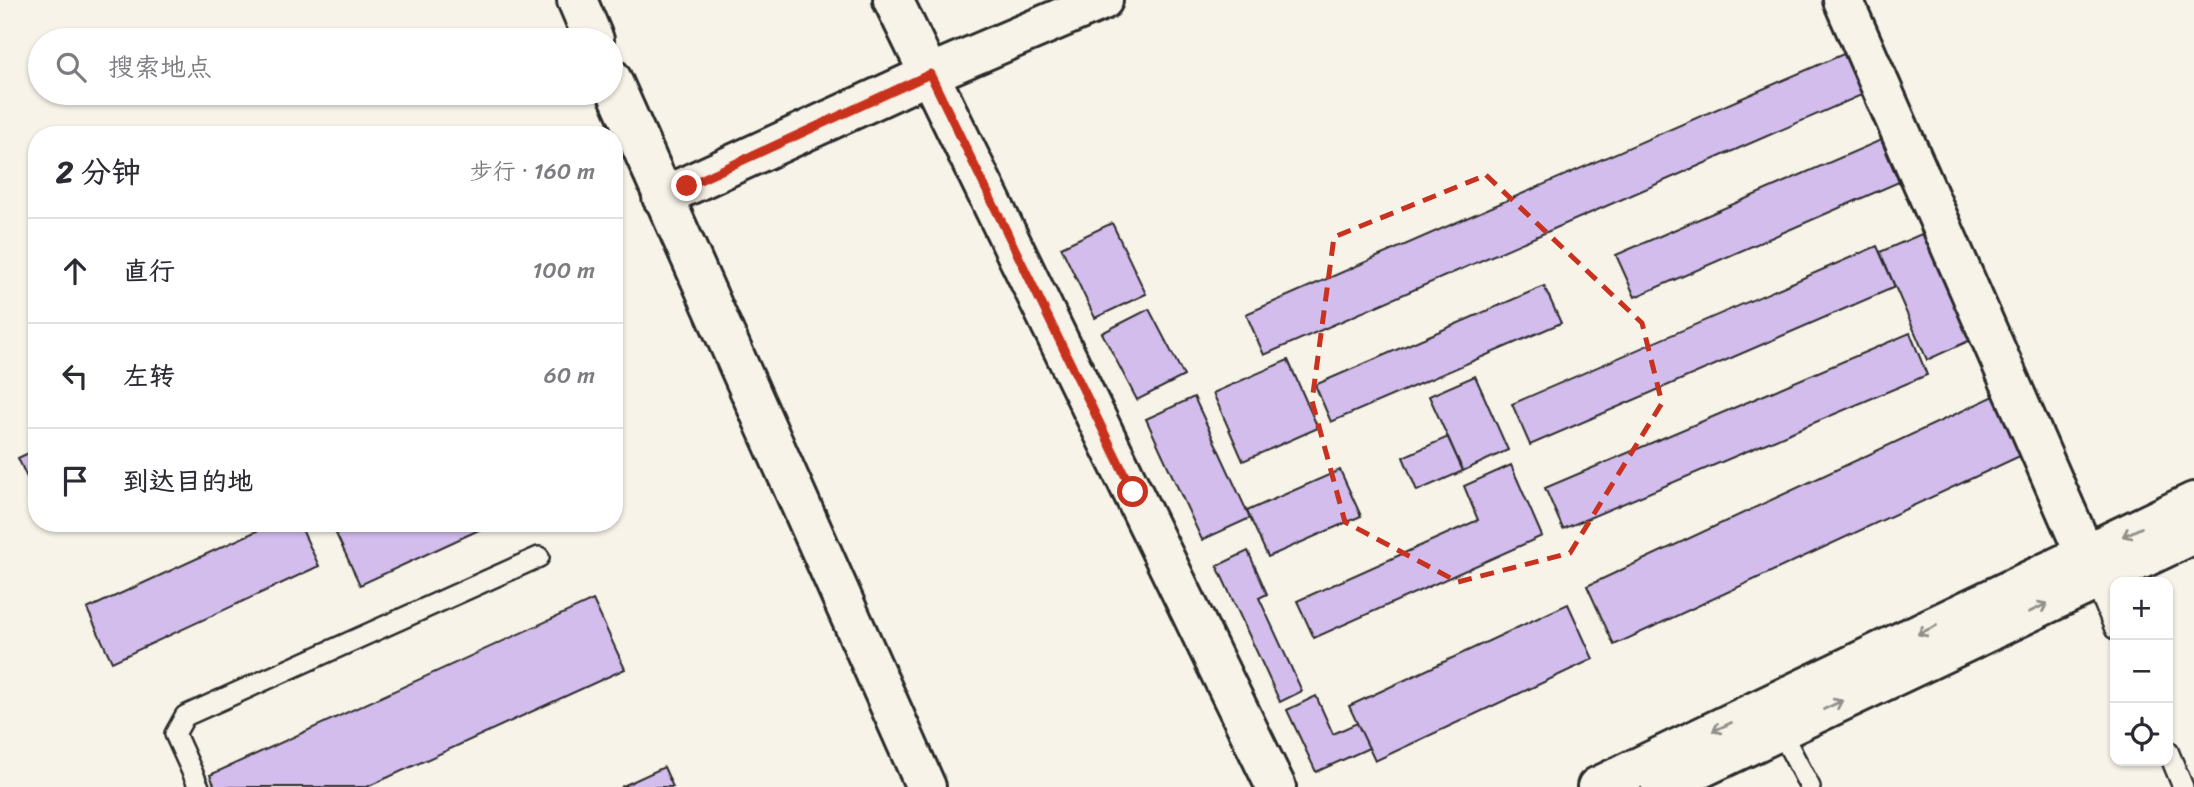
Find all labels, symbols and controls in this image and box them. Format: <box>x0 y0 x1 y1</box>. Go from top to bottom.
search box <box>28 28 623 105</box>
text: 搜索地点 <box>108 44 212 90</box>
icon: search <box>52 48 90 86</box>
text: 2 分钟 <box>56 145 141 199</box>
text: 步行 · 160 m <box>470 151 595 192</box>
route end <box>671 170 702 201</box>
text: 直行 <box>123 248 175 294</box>
text: 100 m <box>532 250 595 291</box>
icon: ahead <box>56 252 94 290</box>
text: 左转 <box>123 353 175 399</box>
text: 60 m <box>544 355 595 396</box>
icon: left <box>56 357 94 395</box>
text: 到达目的地 <box>123 458 253 504</box>
icon: arrive <box>56 462 94 500</box>
route start <box>1117 476 1148 507</box>
one-way arrow <box>2122 525 2143 539</box>
map controls <box>2110 577 2173 766</box>
button: + <box>2110 577 2173 640</box>
one-way arrow <box>2027 601 2049 614</box>
one-way arrow <box>1917 623 1938 637</box>
button: − <box>2110 640 2173 703</box>
one-way arrow <box>1822 698 1843 712</box>
button: locate <box>2110 703 2173 766</box>
one-way arrow <box>1712 721 1733 735</box>

